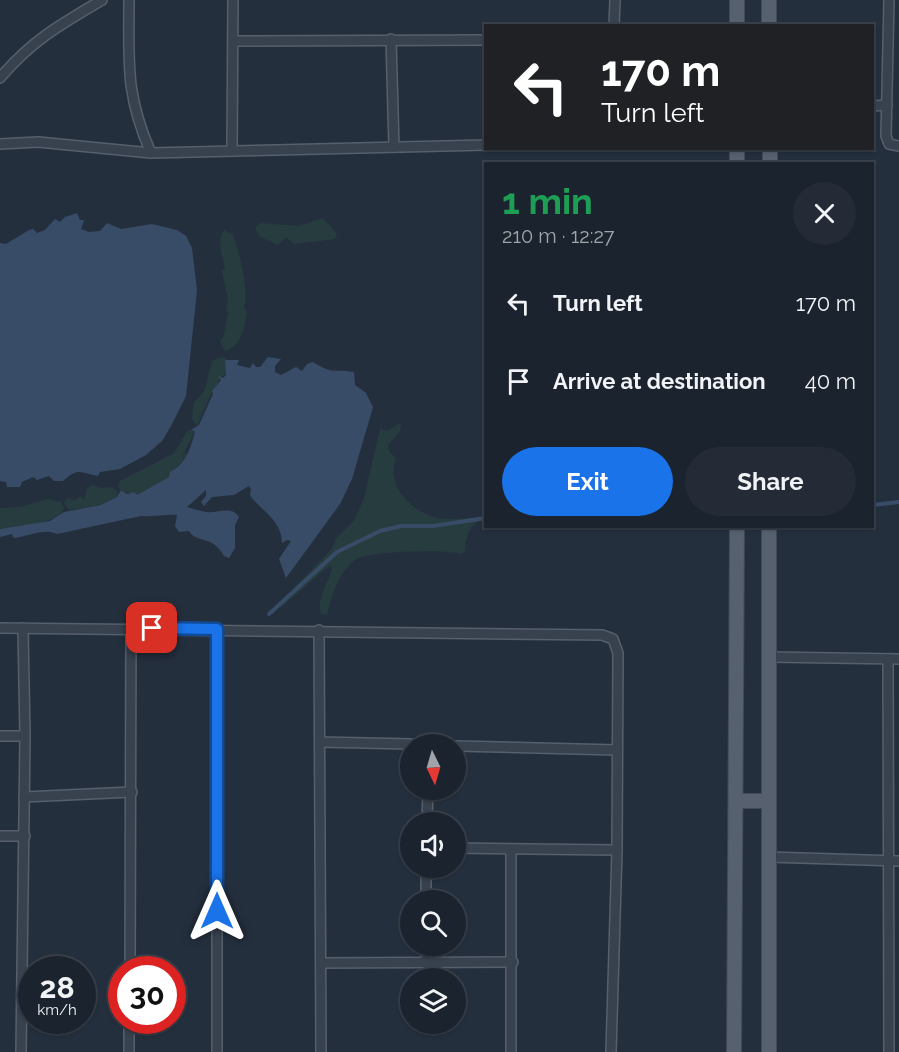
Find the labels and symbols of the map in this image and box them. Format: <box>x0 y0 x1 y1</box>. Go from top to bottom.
pin <box>126 602 177 653</box>
north arrow <box>400 734 466 800</box>
position arrow <box>185 879 249 943</box>
speed limit sign: 30 <box>108 956 186 1034</box>

